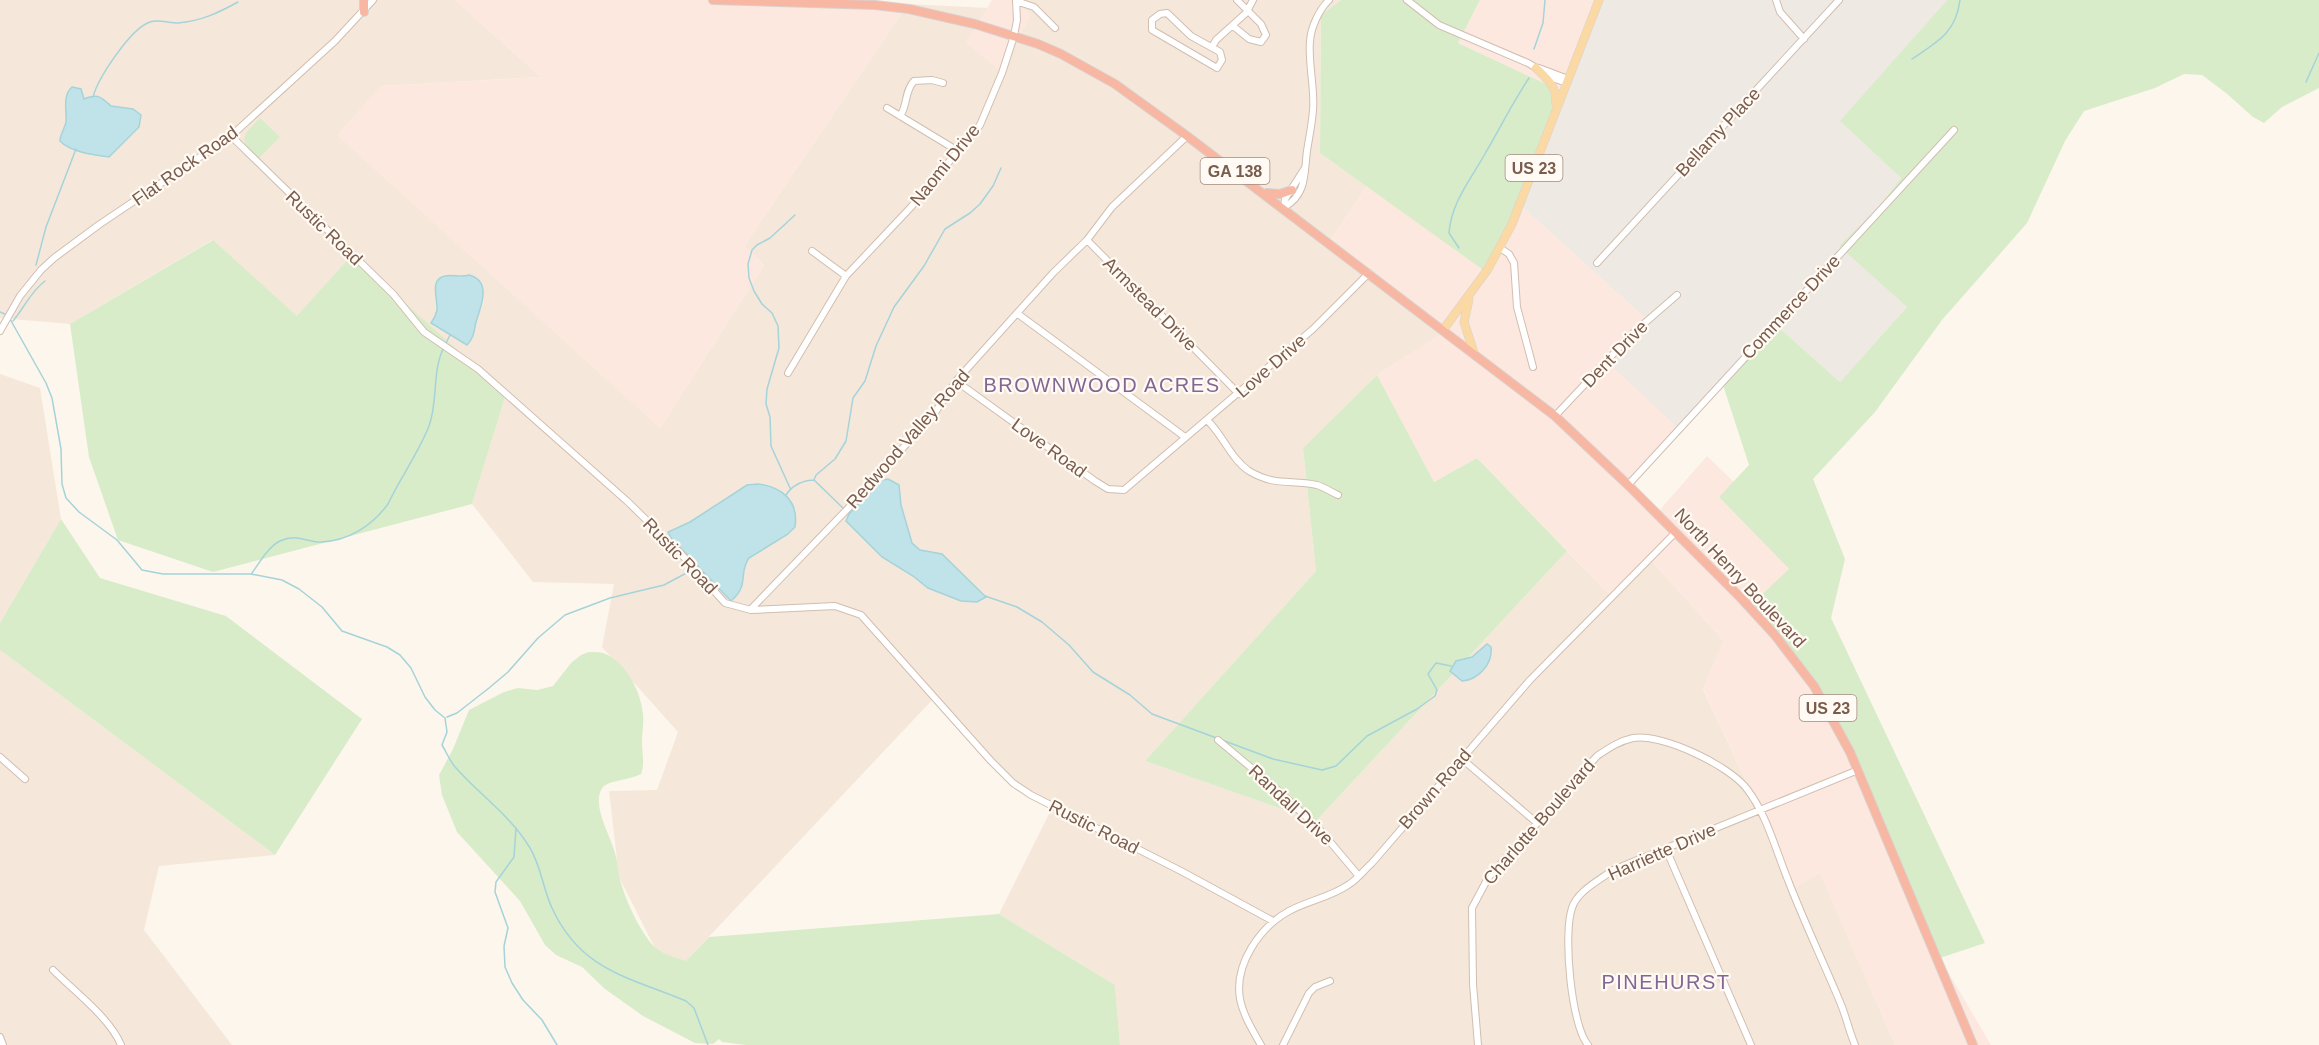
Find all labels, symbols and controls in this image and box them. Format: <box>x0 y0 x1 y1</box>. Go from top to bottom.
street label: Bellamy Place <box>1672 83 1764 181</box>
street label: Naomi Drive <box>906 120 984 210</box>
street label: Flat Rock Road <box>128 122 242 210</box>
road number: US 23 <box>1506 155 1562 181</box>
road number: GA 138 <box>1200 158 1270 184</box>
street label: Rustic Road <box>282 187 366 269</box>
street label: Commerce Drive <box>1738 251 1844 363</box>
street label: Armstead Drive <box>1099 253 1201 355</box>
street label: Dent Drive <box>1578 316 1652 392</box>
street label: Love Drive <box>1232 330 1310 402</box>
street label: Redwood Valley Road <box>842 366 974 512</box>
district label: BROWNWOOD ACRES <box>984 374 1220 396</box>
street label: Love Road <box>1008 414 1090 482</box>
street label: North Henry Boulevard <box>1670 504 1810 652</box>
street label: Rustic Road <box>639 514 721 598</box>
road number: US 23 <box>1800 695 1856 721</box>
street label: Brown Road <box>1395 745 1475 833</box>
street label: Charlotte Boulevard <box>1479 755 1599 889</box>
street label: Randall Drive <box>1245 761 1337 849</box>
street label: Rustic Road <box>1046 796 1142 858</box>
street label: Harriette Drive <box>1605 819 1719 885</box>
district label: PINEHURST <box>1601 971 1731 993</box>

